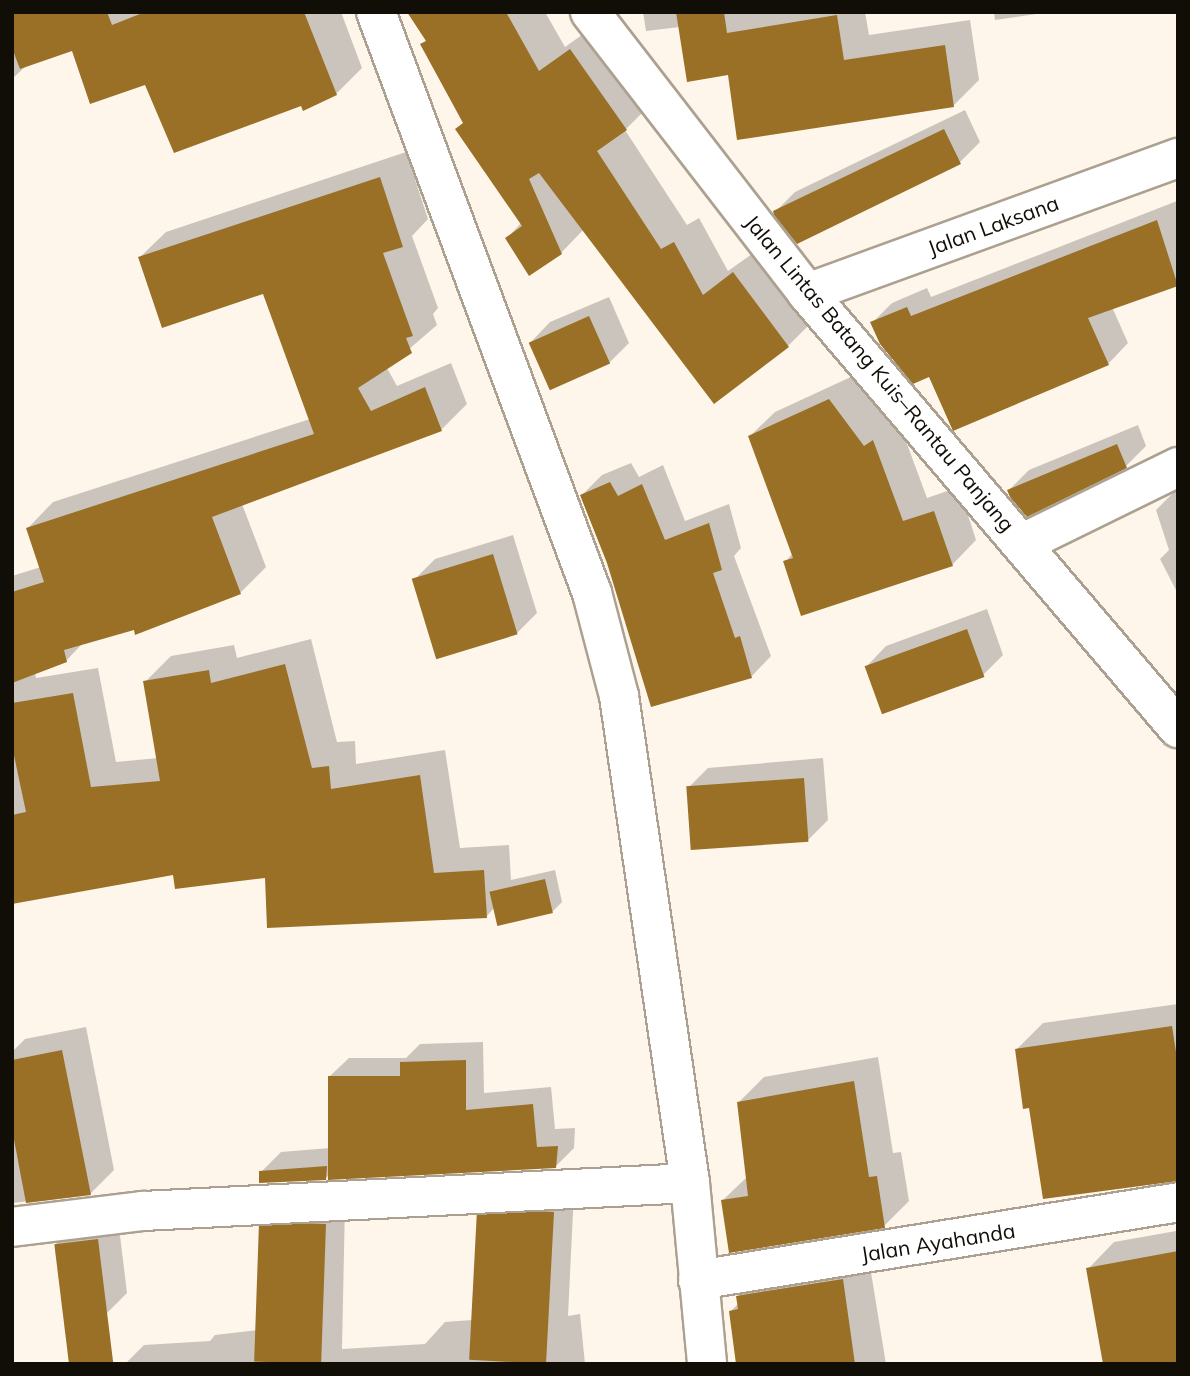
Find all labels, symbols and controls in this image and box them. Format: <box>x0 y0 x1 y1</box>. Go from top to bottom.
street label: Jalan Laksana <box>924 190 1062 260</box>
street label: Jalan Lintas Batang Kuis–Rantau Panjang <box>740 210 1020 536</box>
street label: Jalan Ayahanda <box>859 1217 1017 1267</box>

